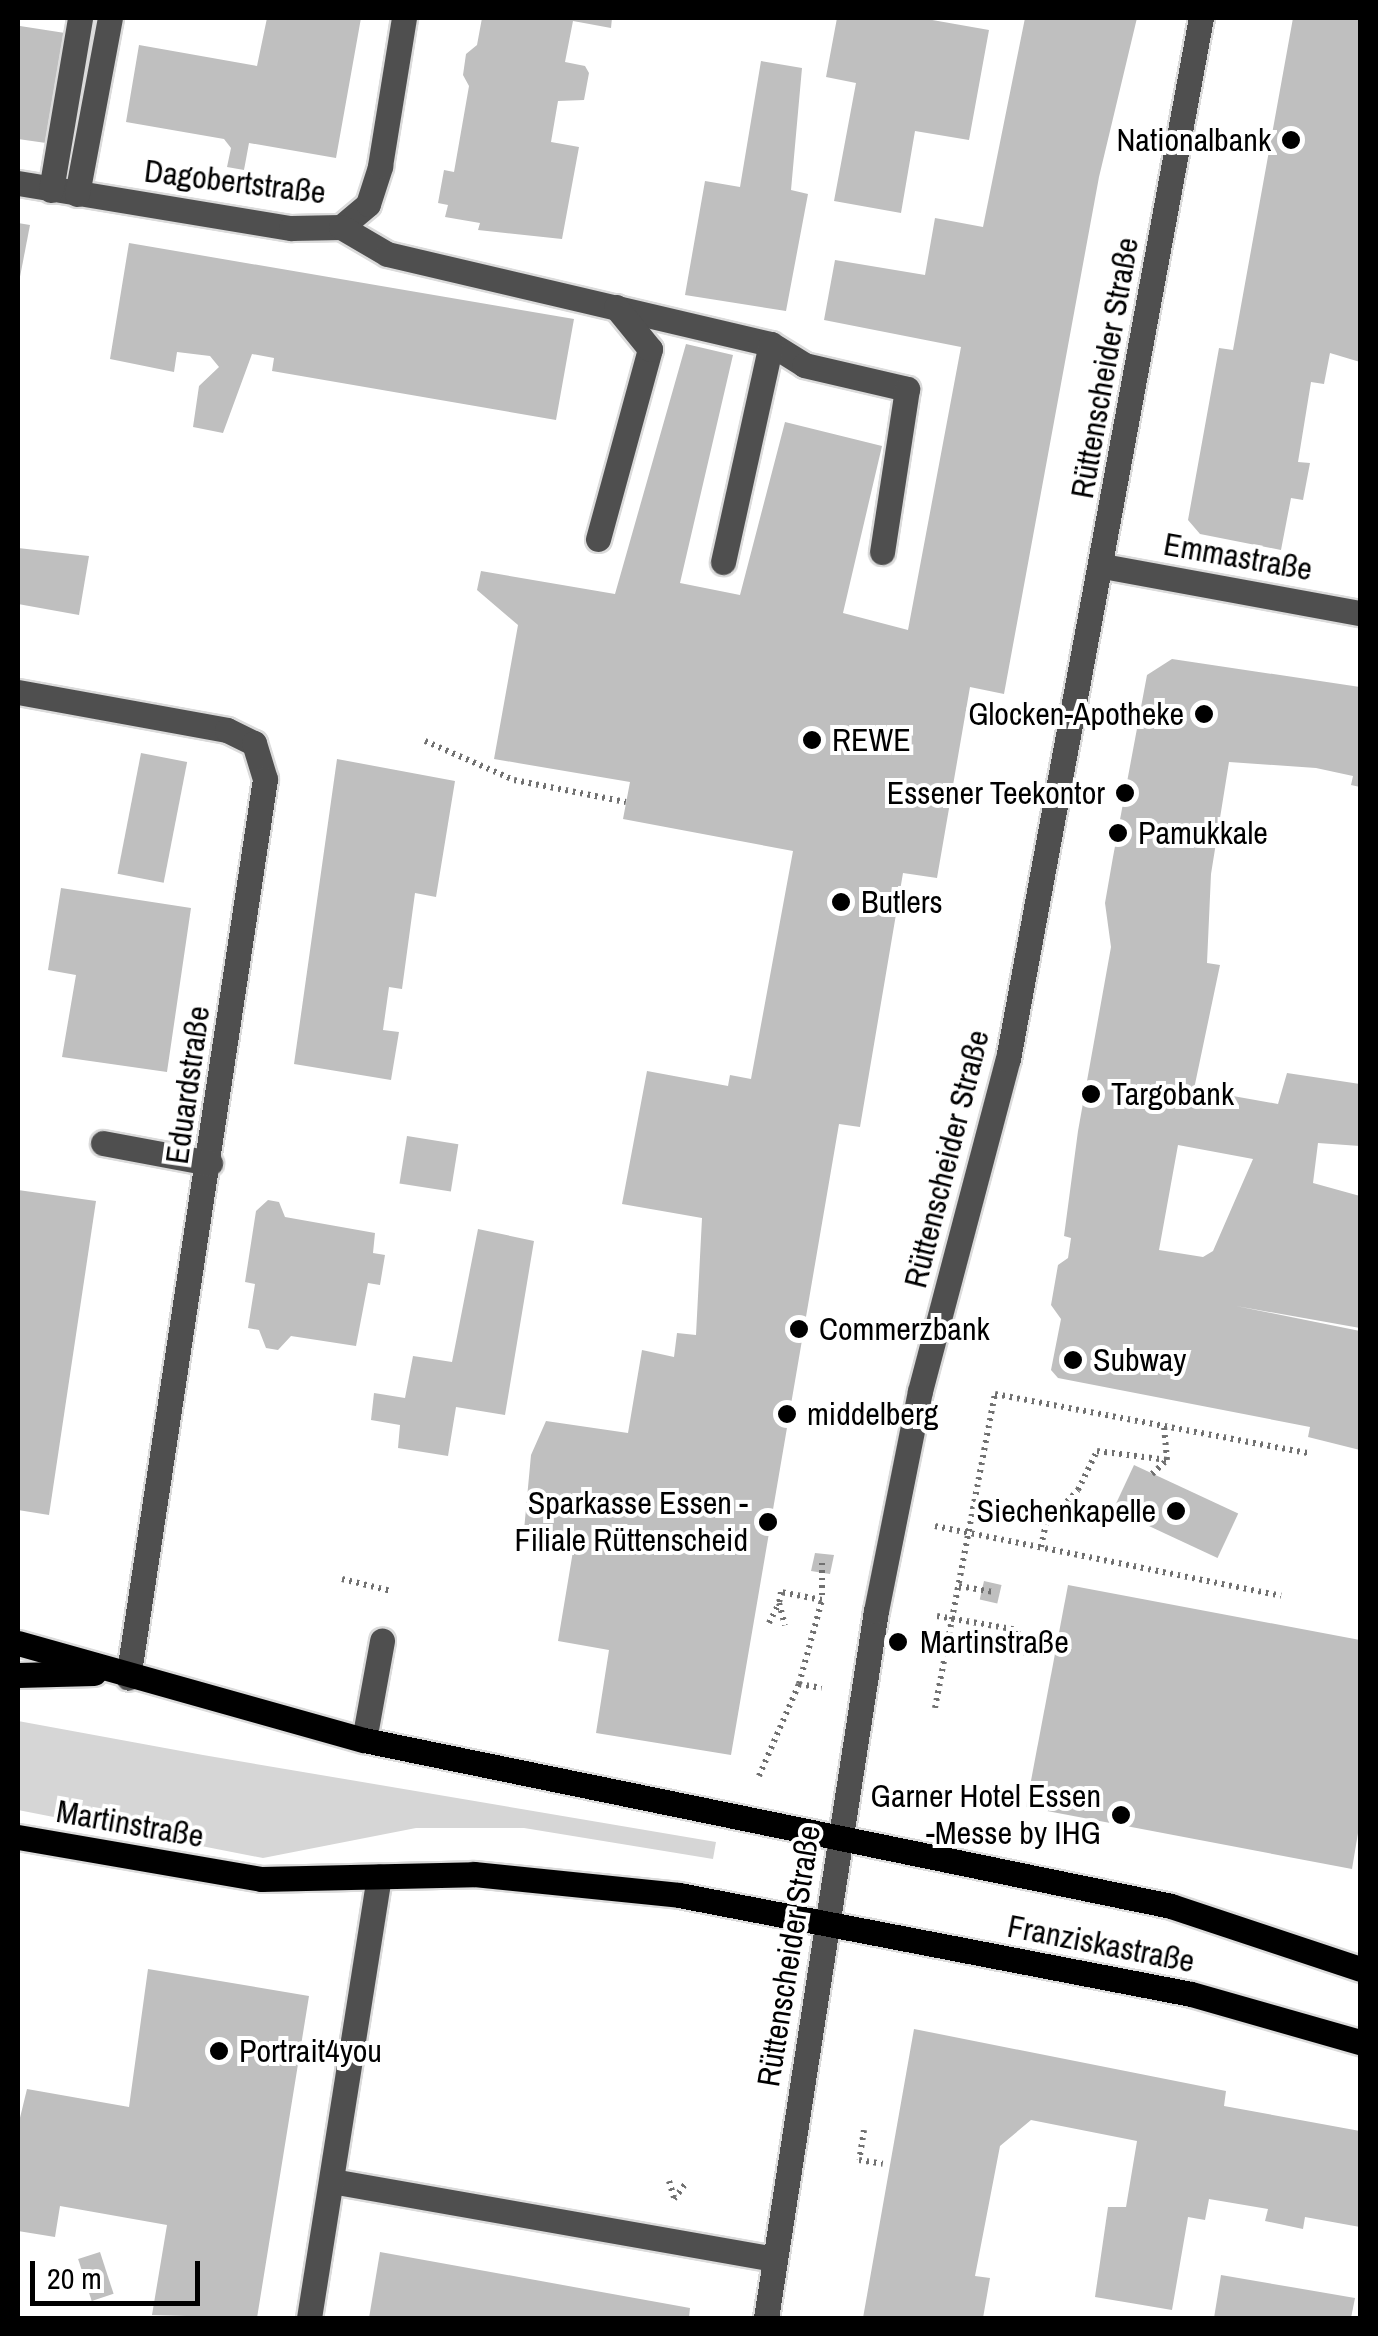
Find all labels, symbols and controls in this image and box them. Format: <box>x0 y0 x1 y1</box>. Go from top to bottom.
place label: Nationalbank <box>1116 121 1271 159</box>
marker: Nationalbank <box>1280 129 1302 151</box>
street label: Dagobertstraße <box>142 152 328 212</box>
street label: Rüttenscheider Straße <box>1063 235 1147 501</box>
street label: Emmastraße <box>1161 525 1315 589</box>
place label: Glocken-Apotheke <box>968 695 1184 733</box>
marker: Glocken-Apotheke <box>1193 703 1215 725</box>
place label: REWE <box>832 721 911 759</box>
marker: REWE <box>801 729 823 751</box>
place label: Essener Teekontor <box>886 774 1105 812</box>
marker: Essener Teekontor <box>1114 782 1136 804</box>
place label: Pamukkale <box>1138 814 1268 852</box>
marker: Pamukkale <box>1107 822 1129 844</box>
place label: Butlers <box>861 883 943 921</box>
marker: Butlers <box>830 891 852 913</box>
street label: Eduardstraße <box>158 1004 218 1166</box>
street label: Rüttenscheider Straße <box>896 1026 998 1292</box>
place label: Targobank <box>1111 1075 1234 1113</box>
marker: Targobank <box>1080 1083 1102 1105</box>
place label: Commerzbank <box>819 1310 990 1348</box>
marker: Commerzbank <box>788 1318 810 1340</box>
place label: Subway <box>1093 1341 1186 1379</box>
marker: Subway <box>1062 1349 1084 1371</box>
place label: middelberg <box>807 1395 938 1433</box>
marker: middelberg <box>776 1403 798 1425</box>
place label: Sparkasse Essen - Filiale Rüttenscheid <box>515 1485 748 1560</box>
place label: Siechenkapelle <box>977 1492 1156 1530</box>
marker: Siechenkapelle <box>1165 1500 1187 1522</box>
marker: Sparkasse Essen - Filiale Rüttenscheid <box>757 1511 779 1533</box>
place label: Martinstraße <box>920 1623 1069 1661</box>
marker: Martinstraße <box>885 1629 911 1655</box>
place label: Garner Hotel Essen -Messe by IHG <box>871 1778 1101 1853</box>
street label: Martinstraße <box>53 1792 207 1856</box>
marker: Garner Hotel Essen -Messe by IHG <box>1110 1804 1132 1826</box>
street label: Rüttenscheider Straße <box>749 1823 829 2089</box>
street label: Franziskastraße <box>1004 1907 1198 1981</box>
place label: Portrait4you <box>239 2032 382 2070</box>
marker: Portrait4you <box>208 2040 230 2062</box>
scale bar <box>35 2241 205 2303</box>
text: 20 m <box>47 2258 102 2298</box>

